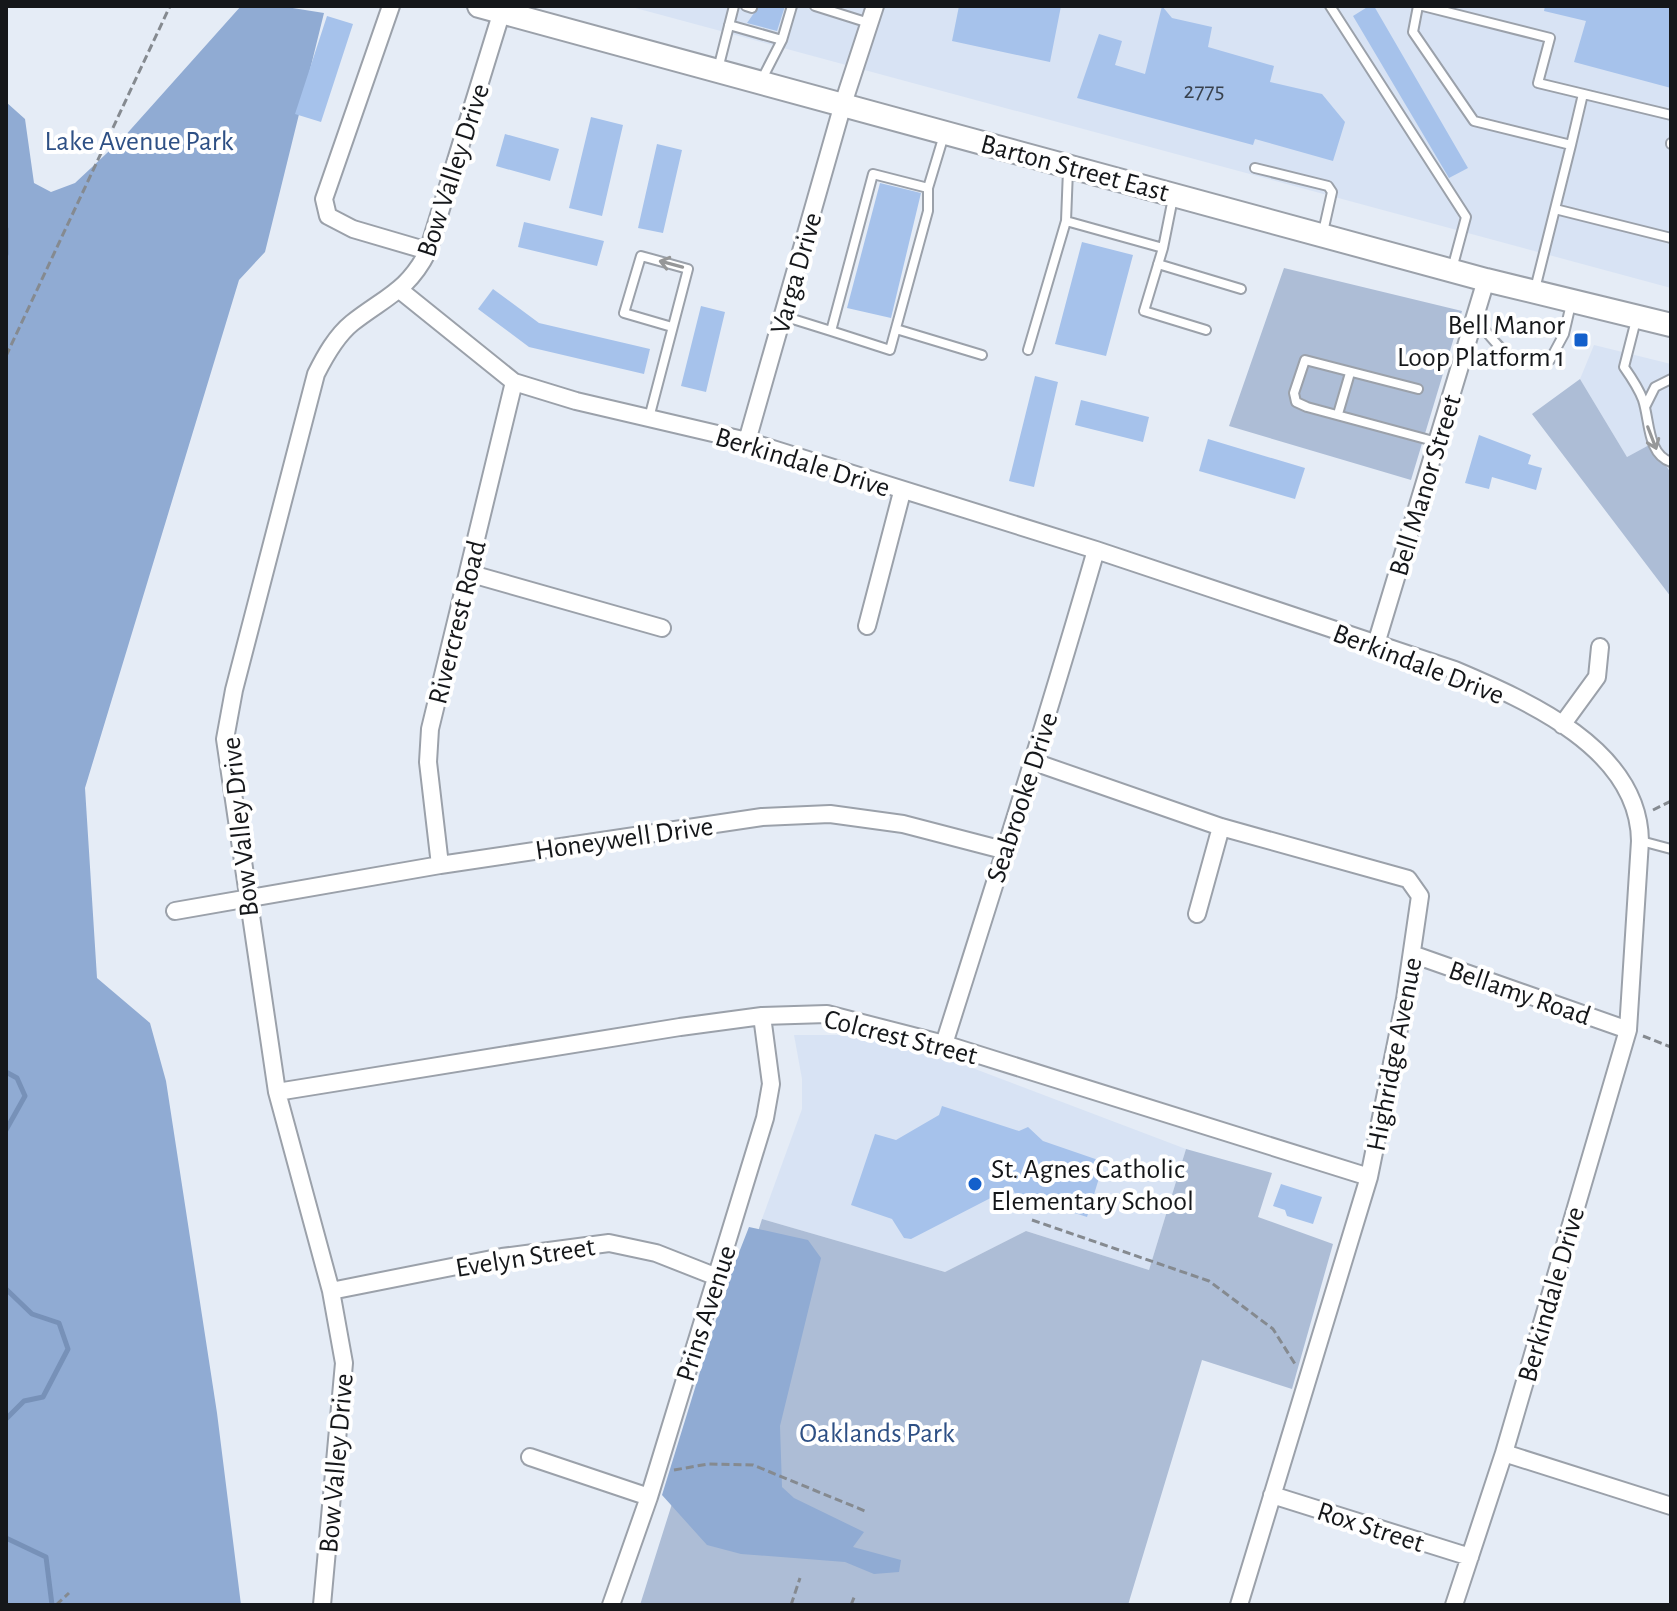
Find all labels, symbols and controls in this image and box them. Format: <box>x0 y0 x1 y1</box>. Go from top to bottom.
house number: 2775 <box>1184 79 1224 103</box>
street label: Bow Valley Drive <box>413 81 495 261</box>
park label: Lake Avenue Park <box>44 128 234 156</box>
street label: Barton Street East <box>977 130 1172 208</box>
street label: Varga Drive <box>766 210 828 338</box>
one-way arrow <box>658 256 684 271</box>
place label: Bell Manor Loop Platform 1 <box>1397 312 1565 372</box>
marker: Bell Manor Loop Platform 1 <box>1572 331 1590 349</box>
street label: Bell Manor Street <box>1385 391 1467 580</box>
street label: Berkindale Drive <box>712 423 893 503</box>
one-way arrow <box>1646 426 1661 451</box>
street label: Rivercrest Road <box>424 538 492 707</box>
street label: Berkindale Drive <box>1329 619 1508 710</box>
street label: Seabrooke Drive <box>982 709 1064 886</box>
street label: Bow Valley Drive <box>218 736 264 918</box>
street label: Honeywell Drive <box>533 813 715 865</box>
street label: Highridge Avenue <box>1362 955 1427 1154</box>
street label: Bellamy Road <box>1445 957 1594 1031</box>
street label: Colcrest Street <box>821 1005 980 1071</box>
place label: St. Agnes Catholic Elementary School <box>991 1156 1194 1216</box>
marker: St. Agnes Catholic Elementary School <box>966 1175 984 1193</box>
street label: Berkindale Drive <box>1514 1204 1590 1385</box>
street label: Evelyn Street <box>454 1233 597 1283</box>
street label: Prins Avenue <box>672 1242 742 1385</box>
street label: Bow Valley Drive <box>315 1372 359 1554</box>
park label: Oaklands Park <box>799 1420 955 1448</box>
street label: Rox Street <box>1313 1498 1427 1558</box>

